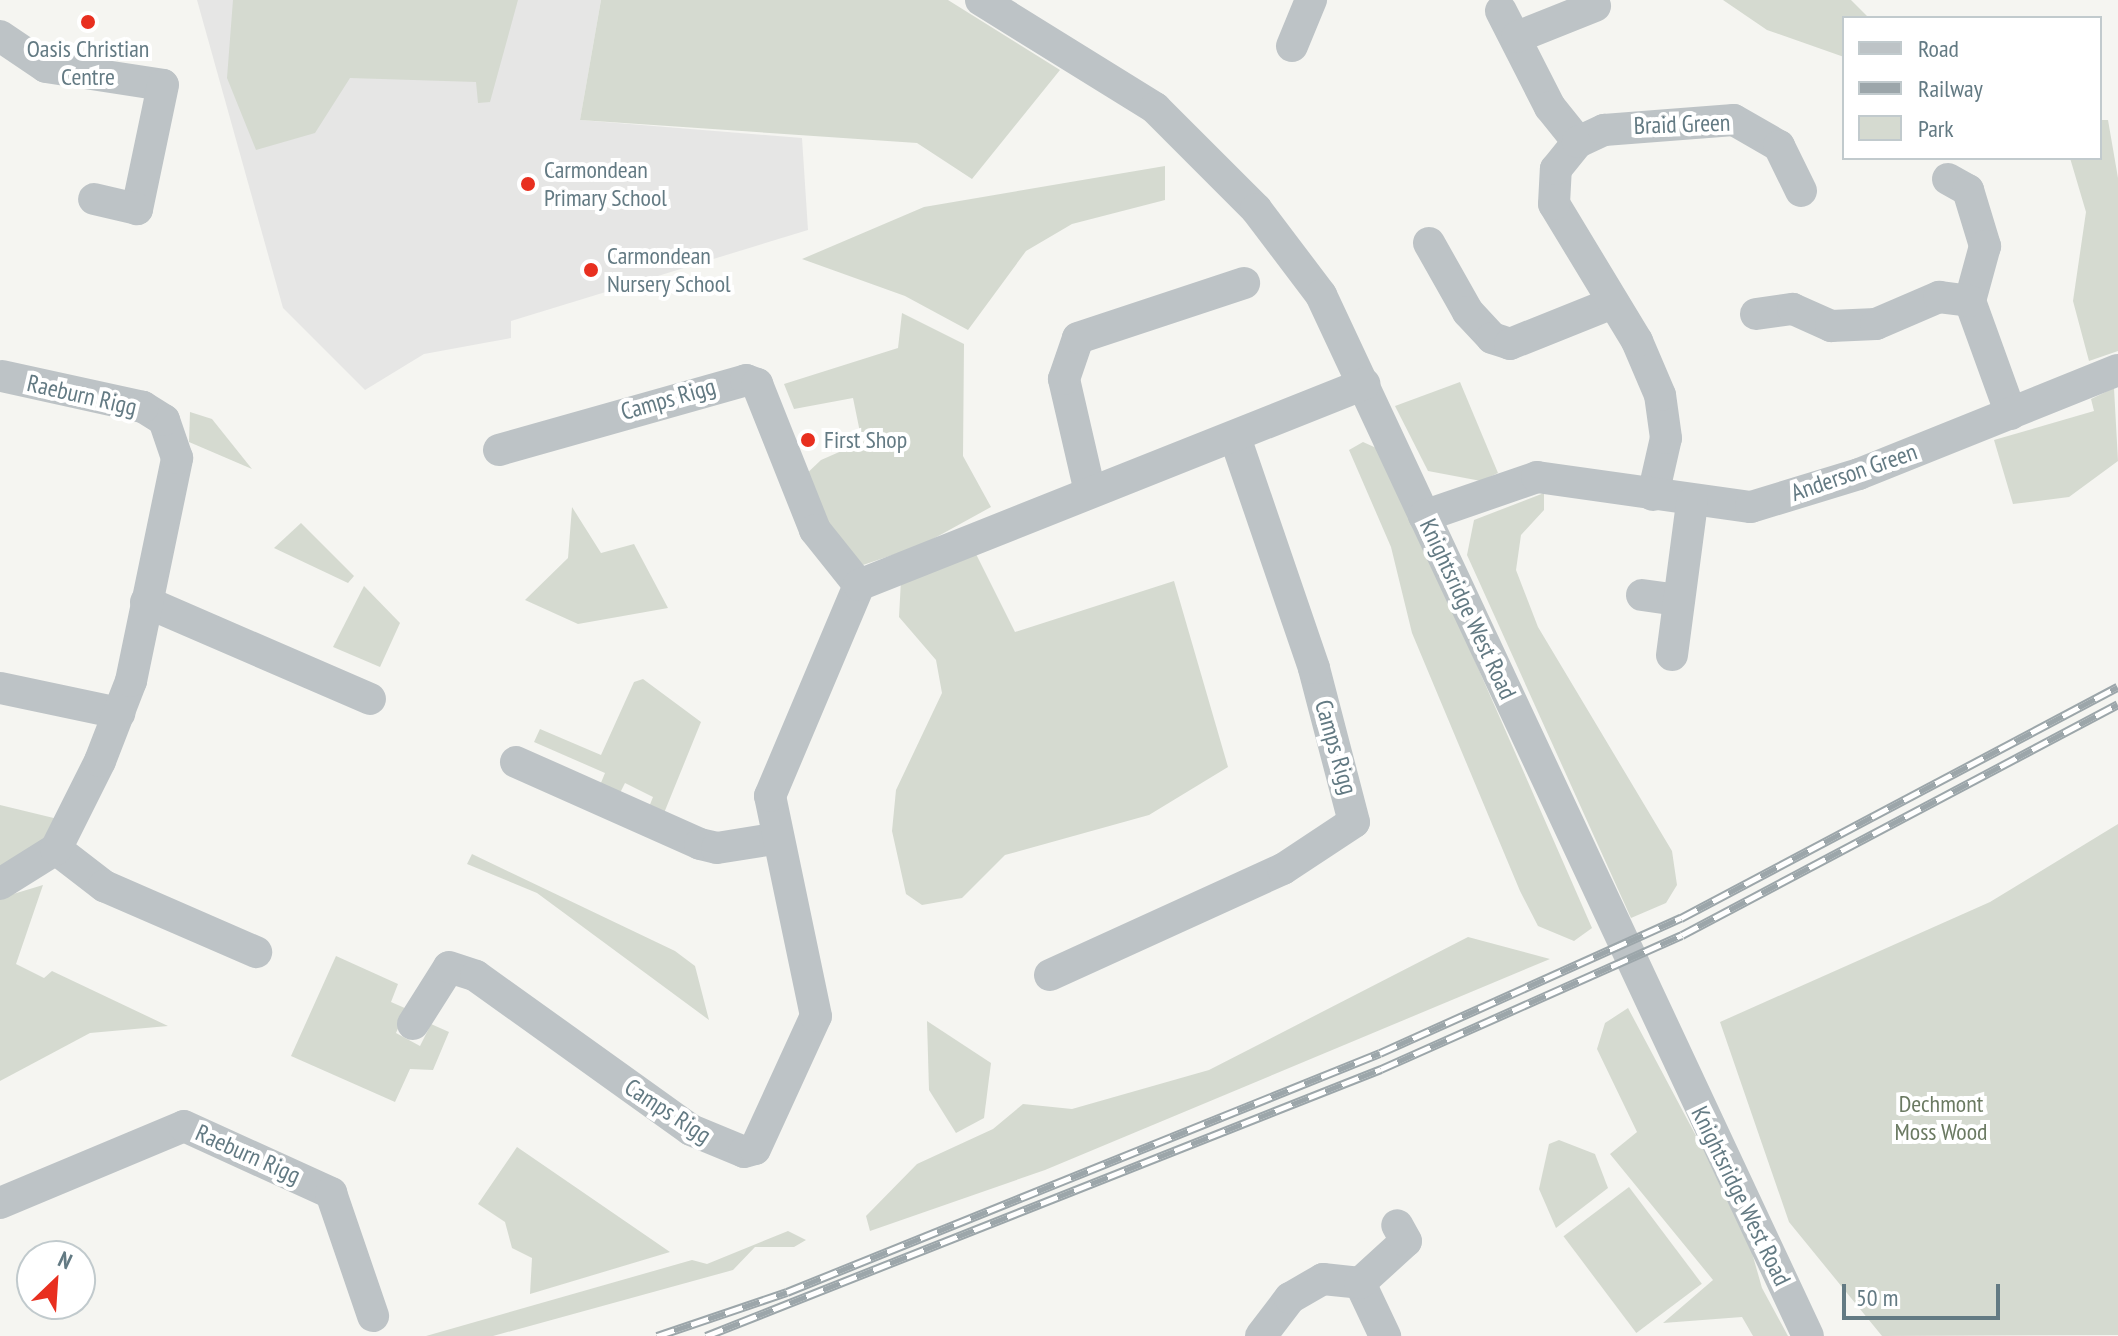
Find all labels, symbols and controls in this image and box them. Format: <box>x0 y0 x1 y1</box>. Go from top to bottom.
marker: Oasis Christian Centre <box>79 13 97 31</box>
legend <box>1842 16 2102 160</box>
text: Road <box>1918 33 1959 64</box>
place label: Oasis Christian Centre <box>27 35 149 91</box>
text: Railway <box>1918 73 1983 104</box>
street label: Braid Green <box>1633 108 1731 140</box>
text: Park <box>1918 113 1954 144</box>
place label: Carmondean Primary School <box>544 156 668 212</box>
marker: Carmondean Primary School <box>519 175 537 193</box>
place label: Carmondean Nursery School <box>607 242 731 298</box>
marker: Carmondean Nursery School <box>582 261 600 279</box>
street label: Raeburn Rigg <box>24 368 140 422</box>
street label: Camps Rigg <box>617 372 719 426</box>
place label: First Shop <box>824 426 907 454</box>
marker: First Shop <box>799 431 817 449</box>
street label: Anderson Green <box>1787 437 1921 507</box>
street label: Knightsridge West Road <box>1413 514 1523 704</box>
street label: Camps Rigg <box>1309 696 1363 798</box>
street label: Camps Rigg <box>619 1073 717 1149</box>
park label: Dechmont Moss Wood <box>1894 1090 1988 1146</box>
street label: Knightsridge West Road <box>1685 1102 1797 1290</box>
street label: Raeburn Rigg <box>191 1118 305 1190</box>
north arrow <box>16 1240 96 1320</box>
text: N <box>54 1245 77 1275</box>
scale bar <box>1846 1268 2004 1318</box>
text: 50 m <box>1856 1282 1898 1313</box>

